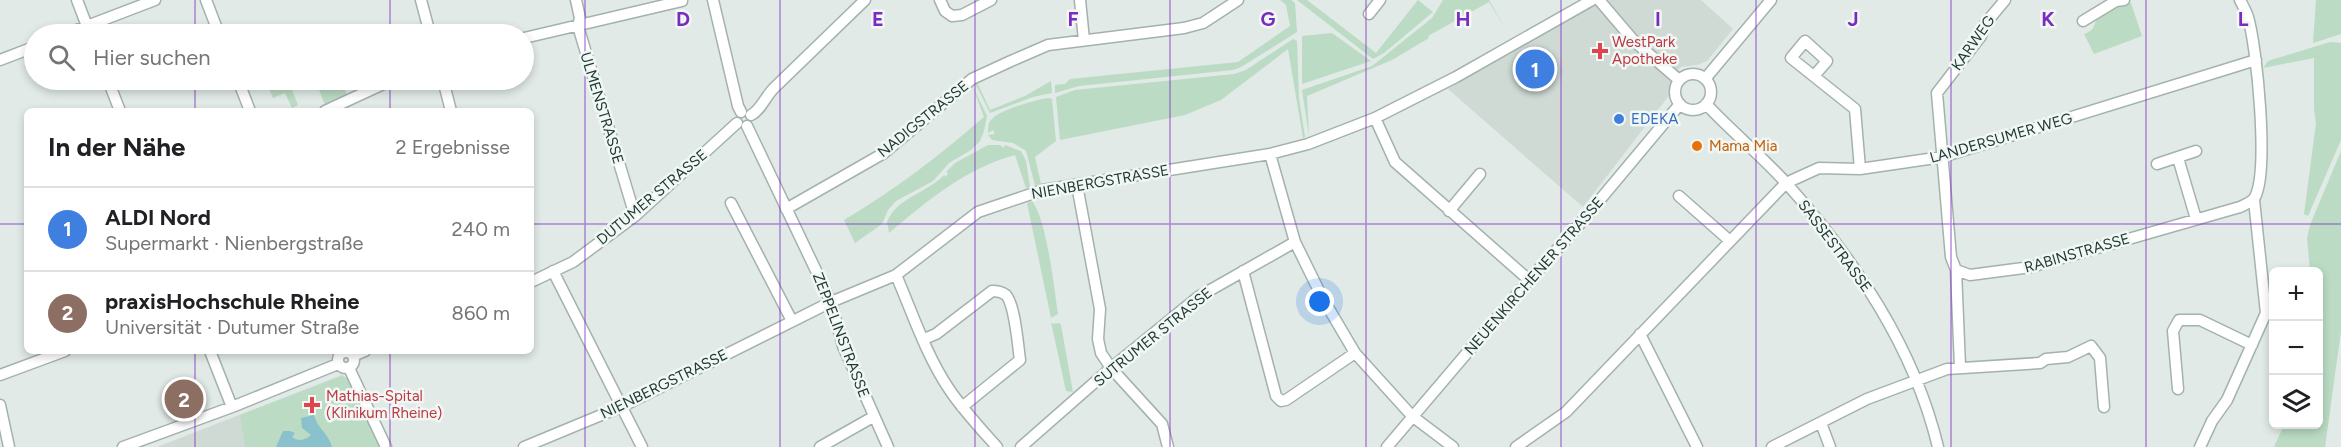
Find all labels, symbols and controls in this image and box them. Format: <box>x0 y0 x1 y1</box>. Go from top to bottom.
text: D <box>676 7 690 31</box>
text: E <box>872 7 884 31</box>
text: F <box>1067 7 1079 31</box>
text: G <box>1261 7 1276 31</box>
text: H <box>1456 7 1471 31</box>
text: I <box>1655 7 1661 31</box>
text: J <box>1847 7 1859 31</box>
text: K <box>2041 7 2055 31</box>
text: L <box>2238 7 2249 31</box>
street label: KARWEG <box>1947 12 1999 74</box>
search box <box>24 24 534 90</box>
place label: WestPark Apotheke <box>1612 33 1677 68</box>
icon: search <box>45 41 78 74</box>
text: Hier suchen <box>93 44 211 71</box>
marker: WestPark Apotheke <box>1593 44 1607 58</box>
pin: 1 <box>1516 46 1555 92</box>
street label: ULMENSTRASSE <box>576 50 628 166</box>
street label: NADIGSTRASSE <box>874 77 972 161</box>
street label: LANDERSUMER WEG <box>1928 109 2074 167</box>
place label: EDEKA <box>1631 110 1678 128</box>
marker: EDEKA <box>1612 112 1626 126</box>
text: In der Nähe <box>48 131 185 163</box>
text: 2 Ergebnisse <box>396 135 510 159</box>
place label: Mama Mia <box>1709 137 1777 155</box>
marker: Mama Mia <box>1690 139 1704 153</box>
street label: DUTUMER STRASSE <box>593 146 711 248</box>
street label: NIENBERGSTRASSE <box>1030 161 1170 203</box>
street label: NEUENKIRCHENER STRASSE <box>1461 193 1607 359</box>
street label: SASSESTRASSE <box>1794 196 1876 296</box>
text: ALDI Nord <box>105 204 211 231</box>
text: 1 <box>63 217 72 241</box>
text: 240 m <box>452 217 510 241</box>
street label: RABINSTRASSE <box>2022 229 2132 277</box>
text: Supermarkt · Nienbergstraße <box>105 231 364 255</box>
map controls <box>2269 267 2323 429</box>
button: + <box>2269 267 2323 321</box>
street label: ZEPPELINSTRASSE <box>809 270 873 400</box>
street label: SUTRUMER STRASSE <box>1090 284 1216 390</box>
your location <box>1305 287 1334 316</box>
text: praxisHochschule Rheine <box>105 288 359 315</box>
text: 2 <box>62 301 73 325</box>
text: 860 m <box>452 301 510 325</box>
text: Universität · Dutumer Straße <box>105 315 359 339</box>
button: − <box>2269 321 2323 375</box>
street label: NIENBERGSTRASSE <box>597 345 731 423</box>
button: layers <box>2269 375 2323 429</box>
pin: 2 <box>164 376 204 422</box>
place label: Mathias-Spital (Klinikum Rheine) <box>326 387 442 422</box>
marker: Mathias-Spital (Klinikum Rheine) <box>303 396 321 414</box>

